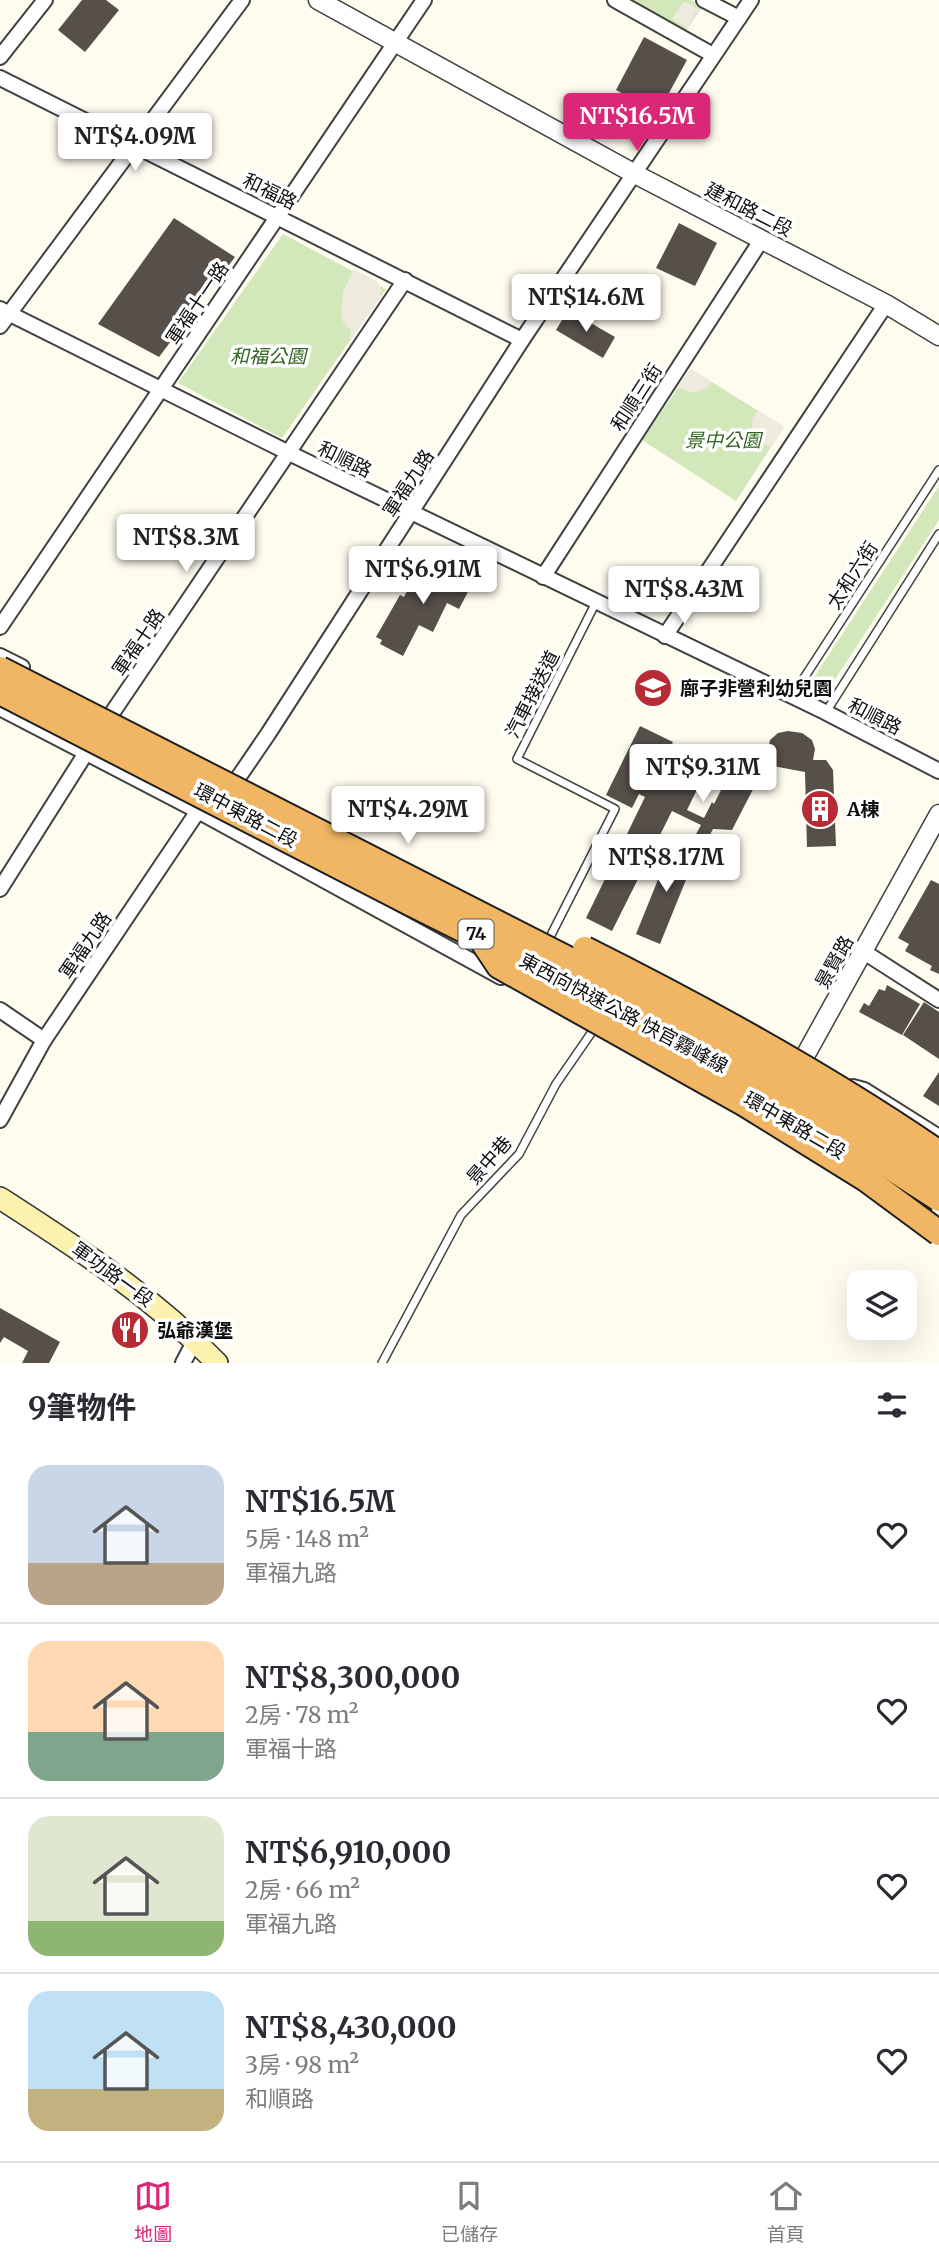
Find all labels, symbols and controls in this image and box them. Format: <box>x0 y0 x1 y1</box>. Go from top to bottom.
pin: NT$16.5M <box>565 94 709 153</box>
text: NT$16.5M <box>579 101 695 130</box>
pin: NT$4.09M <box>63 114 207 173</box>
text: NT$4.09M <box>74 121 196 150</box>
street label: 和福路 <box>239 168 301 214</box>
street label: 建和路二段 <box>701 177 797 241</box>
street label: 軍福十一路 <box>160 257 234 349</box>
pin: NT$14.6M <box>514 274 658 334</box>
text: NT$14.6M <box>528 282 644 311</box>
park label: 和福公園 <box>230 344 309 368</box>
street label: 和順三街 <box>605 359 667 435</box>
park label: 景中公園 <box>685 428 764 452</box>
street label: 和順路 <box>314 436 376 482</box>
street label: 軍福九路 <box>377 445 439 521</box>
pin: NT$8.3M <box>121 514 251 574</box>
text: NT$8.3M <box>133 522 239 551</box>
street label: 太和六街 <box>821 537 883 613</box>
pin: NT$6.91M <box>351 546 495 606</box>
text: NT$6.91M <box>365 554 481 583</box>
pin: NT$8.43M <box>612 566 756 626</box>
text: NT$8.43M <box>624 574 744 603</box>
street label: 軍福十路 <box>107 604 169 680</box>
street label: 汽車接送道 <box>500 646 564 742</box>
school or university icon: 廍子非營利幼兒園 <box>632 667 674 709</box>
place label: 廍子非營利幼兒園 <box>680 676 832 700</box>
street label: 和順路 <box>844 692 906 740</box>
pin: NT$9.31M <box>631 744 775 804</box>
text: NT$9.31M <box>646 752 760 781</box>
street label: 環中東路二段 <box>190 778 302 852</box>
pin: NT$4.29M <box>336 786 480 846</box>
building icon: A棟 <box>799 788 841 830</box>
text: NT$4.29M <box>347 794 469 823</box>
place label: A棟 <box>846 797 879 821</box>
pin: NT$8.17M <box>594 834 738 894</box>
text: NT$8.17M <box>608 842 724 871</box>
street label: 軍福九路 <box>54 907 116 983</box>
road number: 74 <box>458 919 494 948</box>
street label: 景賢路 <box>810 931 858 993</box>
street label: 東西向快速公路 快官霧峰線 <box>516 948 732 1078</box>
street label: 環中東路二段 <box>740 1086 850 1164</box>
street label: 景中巷 <box>461 1131 517 1189</box>
street label: 軍功路一段 <box>68 1236 158 1312</box>
map controls <box>847 1270 917 1340</box>
button: layers <box>847 1270 917 1340</box>
restaurant icon: 弘爺漢堡 <box>109 1309 151 1351</box>
place label: 弘爺漢堡 <box>157 1318 233 1342</box>
icon: filters <box>873 1386 911 1424</box>
text: 9筆物件 <box>28 1388 137 1426</box>
text: NT$16.5M <box>245 1482 396 1520</box>
icon: home <box>84 1493 168 1577</box>
icon: heart <box>873 1516 911 1554</box>
text: 5房 · 148 m² <box>245 1524 369 1553</box>
text: 軍福九路 <box>245 1558 337 1587</box>
text: NT$8,300,000 <box>245 1658 460 1696</box>
icon: home <box>84 1669 168 1753</box>
icon: heart <box>873 1692 911 1730</box>
text: 2房 · 78 m² <box>245 1700 358 1729</box>
text: 軍福十路 <box>245 1734 337 1763</box>
text: NT$6,910,000 <box>245 1833 451 1871</box>
icon: home <box>84 1844 168 1928</box>
icon: heart <box>873 1867 911 1905</box>
text: 2房 · 66 m² <box>245 1875 360 1904</box>
text: 軍福九路 <box>245 1909 337 1938</box>
text: NT$8,430,000 <box>245 2008 457 2046</box>
icon: home <box>84 2019 168 2103</box>
icon: heart <box>873 2042 911 2080</box>
text: 3房 · 98 m² <box>245 2050 359 2079</box>
text: 和順路 <box>245 2084 314 2113</box>
tab: 地圖 <box>134 2177 172 2246</box>
tab: 已儲存 <box>441 2177 498 2246</box>
tab: 首頁 <box>767 2177 805 2246</box>

